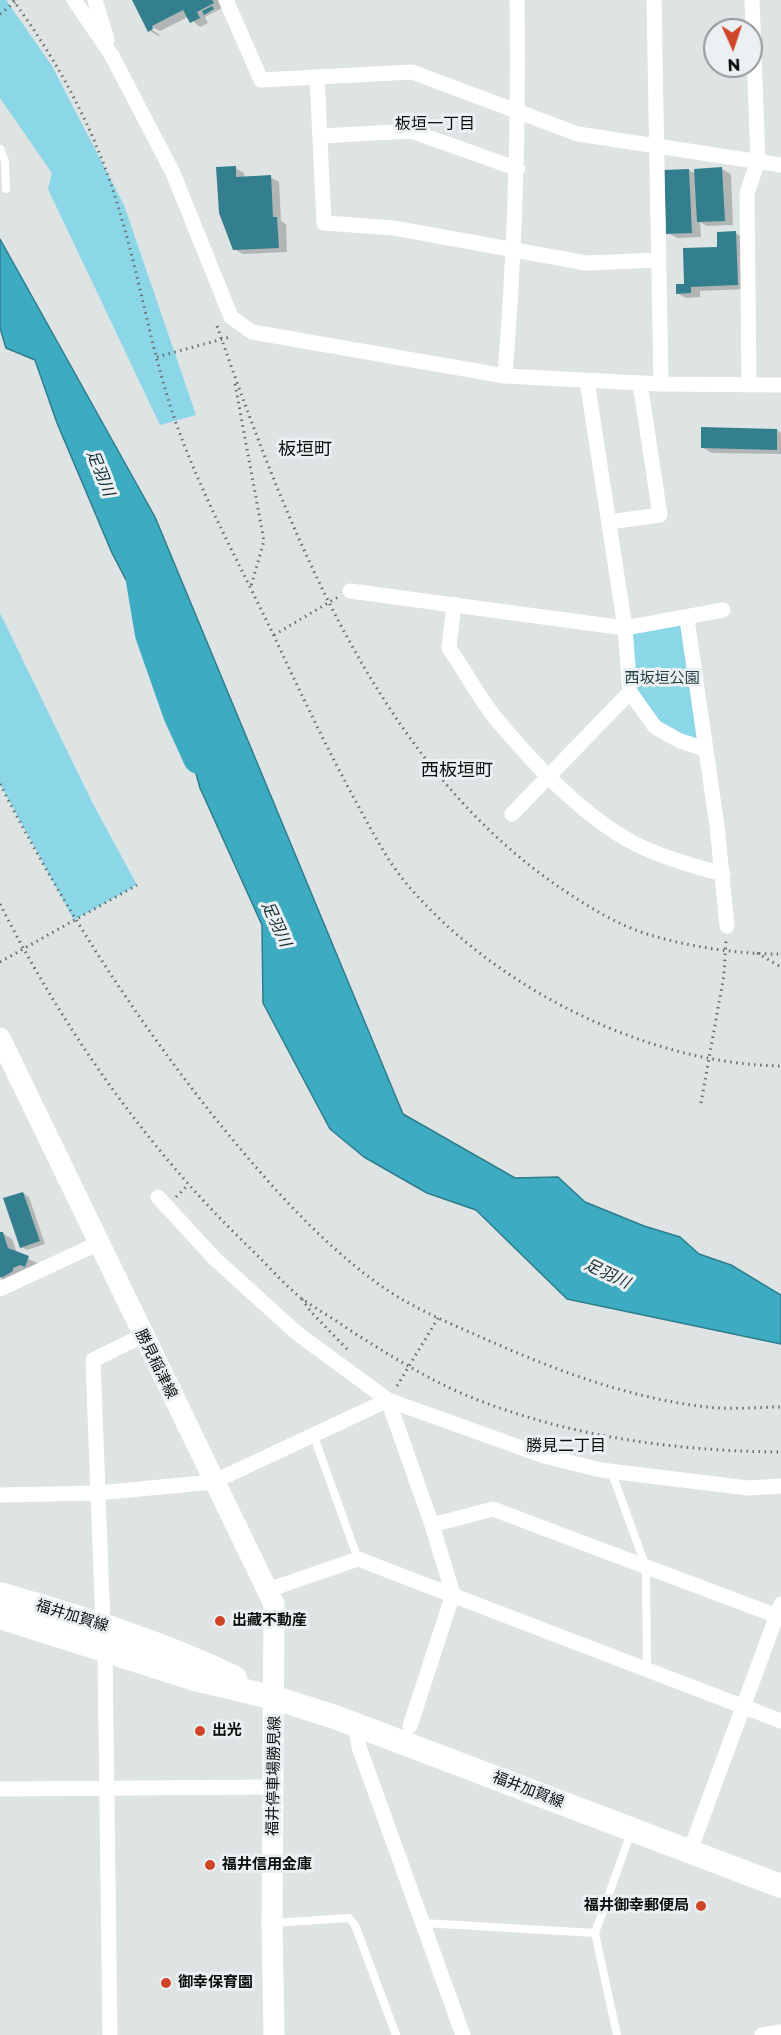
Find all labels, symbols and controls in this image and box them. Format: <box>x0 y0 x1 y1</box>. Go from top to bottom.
north arrow <box>703 18 763 78</box>
text: N <box>727 55 741 74</box>
district label: 板垣一丁目 <box>395 114 475 134</box>
district label: 板垣町 <box>278 439 332 461</box>
water label: 足羽川 <box>82 447 118 499</box>
park label: 西坂垣公園 <box>625 670 699 688</box>
district label: 西板垣町 <box>421 760 493 782</box>
water label: 足羽川 <box>257 898 295 950</box>
water label: 足羽川 <box>581 1255 633 1293</box>
street label: 勝見稲津線 <box>131 1326 181 1402</box>
district label: 勝見二丁目 <box>526 1436 606 1456</box>
street label: 福井加賀線 <box>34 1596 110 1636</box>
place label: 出藏不動産 <box>232 1612 307 1630</box>
marker: 出藏不動産 <box>213 1614 227 1628</box>
street label: 福井停車場勝見線 <box>264 1716 284 1836</box>
place label: 出光 <box>212 1722 242 1740</box>
marker: 出光 <box>193 1724 207 1738</box>
street label: 福井加賀線 <box>490 1768 566 1812</box>
place label: 福井信用金庫 <box>222 1856 312 1874</box>
marker: 福井信用金庫 <box>203 1858 217 1872</box>
place label: 福井御幸郵便局 <box>584 1897 689 1915</box>
marker: 福井御幸郵便局 <box>694 1899 708 1913</box>
place label: 御幸保育園 <box>178 1974 253 1992</box>
marker: 御幸保育園 <box>159 1976 173 1990</box>

